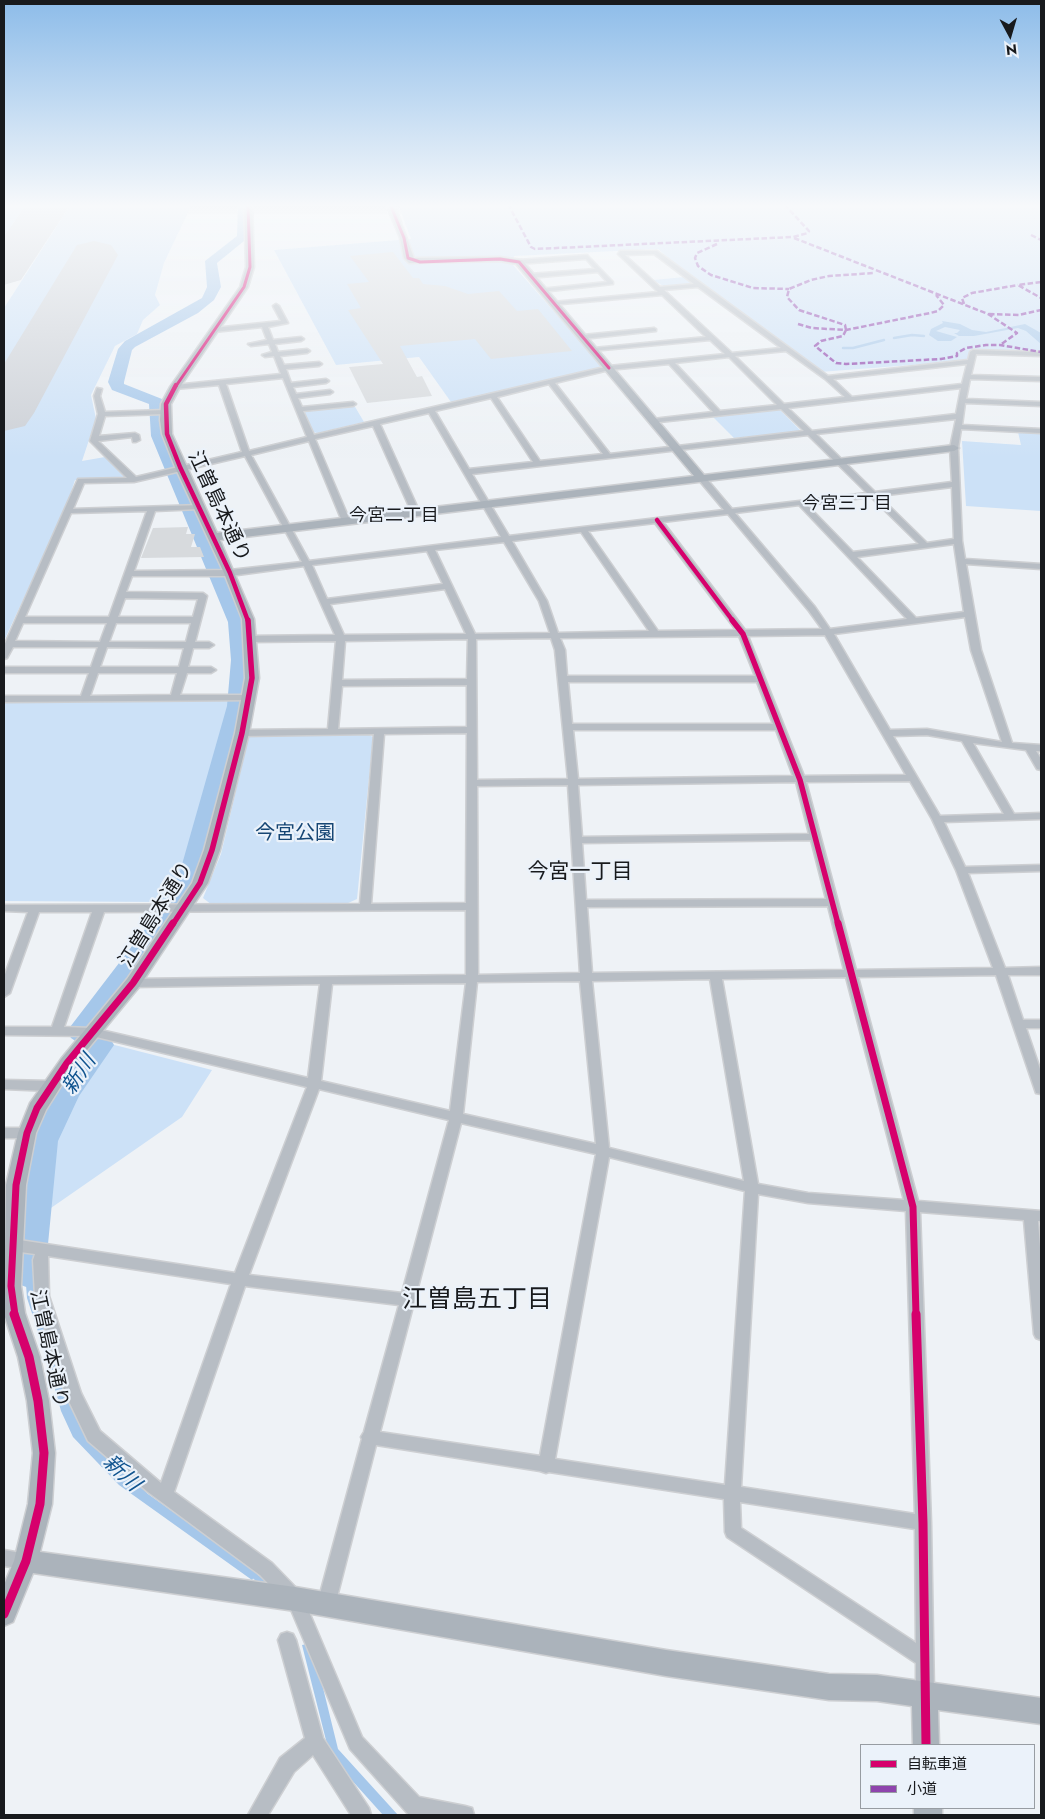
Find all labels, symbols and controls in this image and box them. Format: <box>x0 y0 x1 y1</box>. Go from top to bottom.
north arrow <box>985 10 1035 60</box>
text: N <box>1005 39 1018 60</box>
street label: 江曽島本通り <box>182 448 254 566</box>
district label: 今宮三丁目 <box>802 494 892 516</box>
district label: 今宮二丁目 <box>349 506 439 528</box>
park label: 今宮公園 <box>255 822 335 846</box>
street label: 江曽島本通り <box>115 858 199 972</box>
district label: 今宮一丁目 <box>528 860 632 886</box>
water label: 新川 <box>58 1051 102 1099</box>
district label: 江曽島五丁目 <box>402 1286 552 1316</box>
street label: 江曽島本通り <box>24 1288 72 1410</box>
water label: 新川 <box>97 1450 145 1498</box>
legend <box>860 1744 1035 1809</box>
text: 自転車道 <box>907 1753 967 1775</box>
text: 小道 <box>907 1778 937 1800</box>

